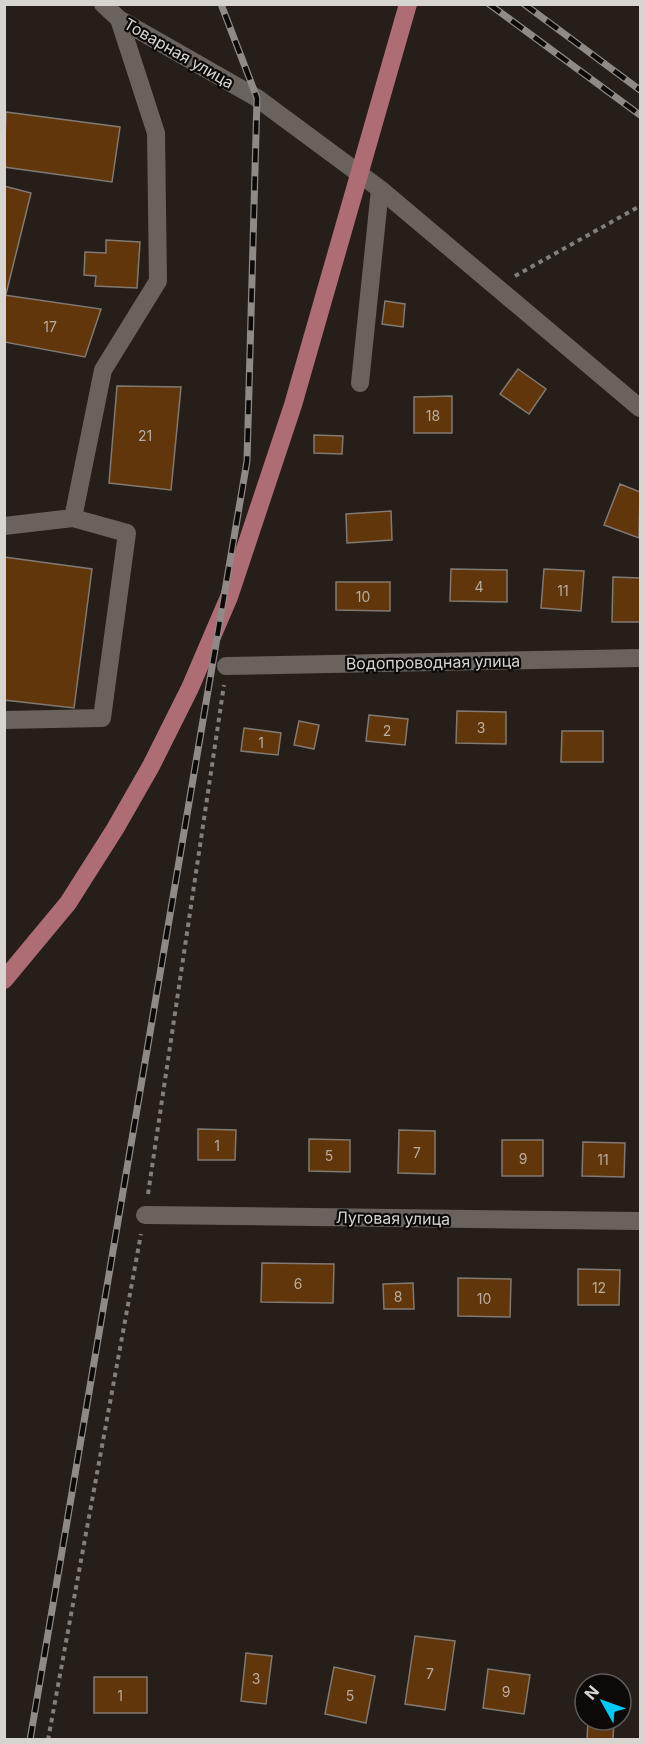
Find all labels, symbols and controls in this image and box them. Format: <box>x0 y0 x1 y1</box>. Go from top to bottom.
street label: Товарная улица <box>120 13 238 93</box>
house number: 17 <box>43 318 57 335</box>
house number: 18 <box>426 407 440 424</box>
house number: 21 <box>138 427 152 444</box>
house number: 4 <box>474 578 484 595</box>
house number: 11 <box>557 582 569 599</box>
house number: 10 <box>356 588 370 605</box>
street label: Водопроводная улица <box>346 650 520 674</box>
house number: 3 <box>477 719 485 736</box>
house number: 2 <box>383 722 391 739</box>
house number: 1 <box>258 734 264 751</box>
house number: 1 <box>214 1137 220 1154</box>
house number: 7 <box>413 1144 421 1161</box>
house number: 5 <box>325 1147 333 1164</box>
house number: 9 <box>519 1150 527 1167</box>
house number: 11 <box>597 1151 609 1168</box>
street label: Луговая улица <box>336 1207 450 1229</box>
house number: 6 <box>294 1275 302 1292</box>
house number: 12 <box>592 1279 606 1296</box>
house number: 8 <box>394 1288 402 1305</box>
house number: 10 <box>477 1290 491 1307</box>
house number: 7 <box>426 1665 434 1682</box>
house number: 3 <box>252 1670 260 1687</box>
north arrow <box>573 1672 633 1732</box>
text: N <box>580 1681 603 1703</box>
house number: 9 <box>502 1683 510 1700</box>
house number: 1 <box>117 1687 123 1704</box>
house number: 5 <box>346 1687 354 1704</box>

